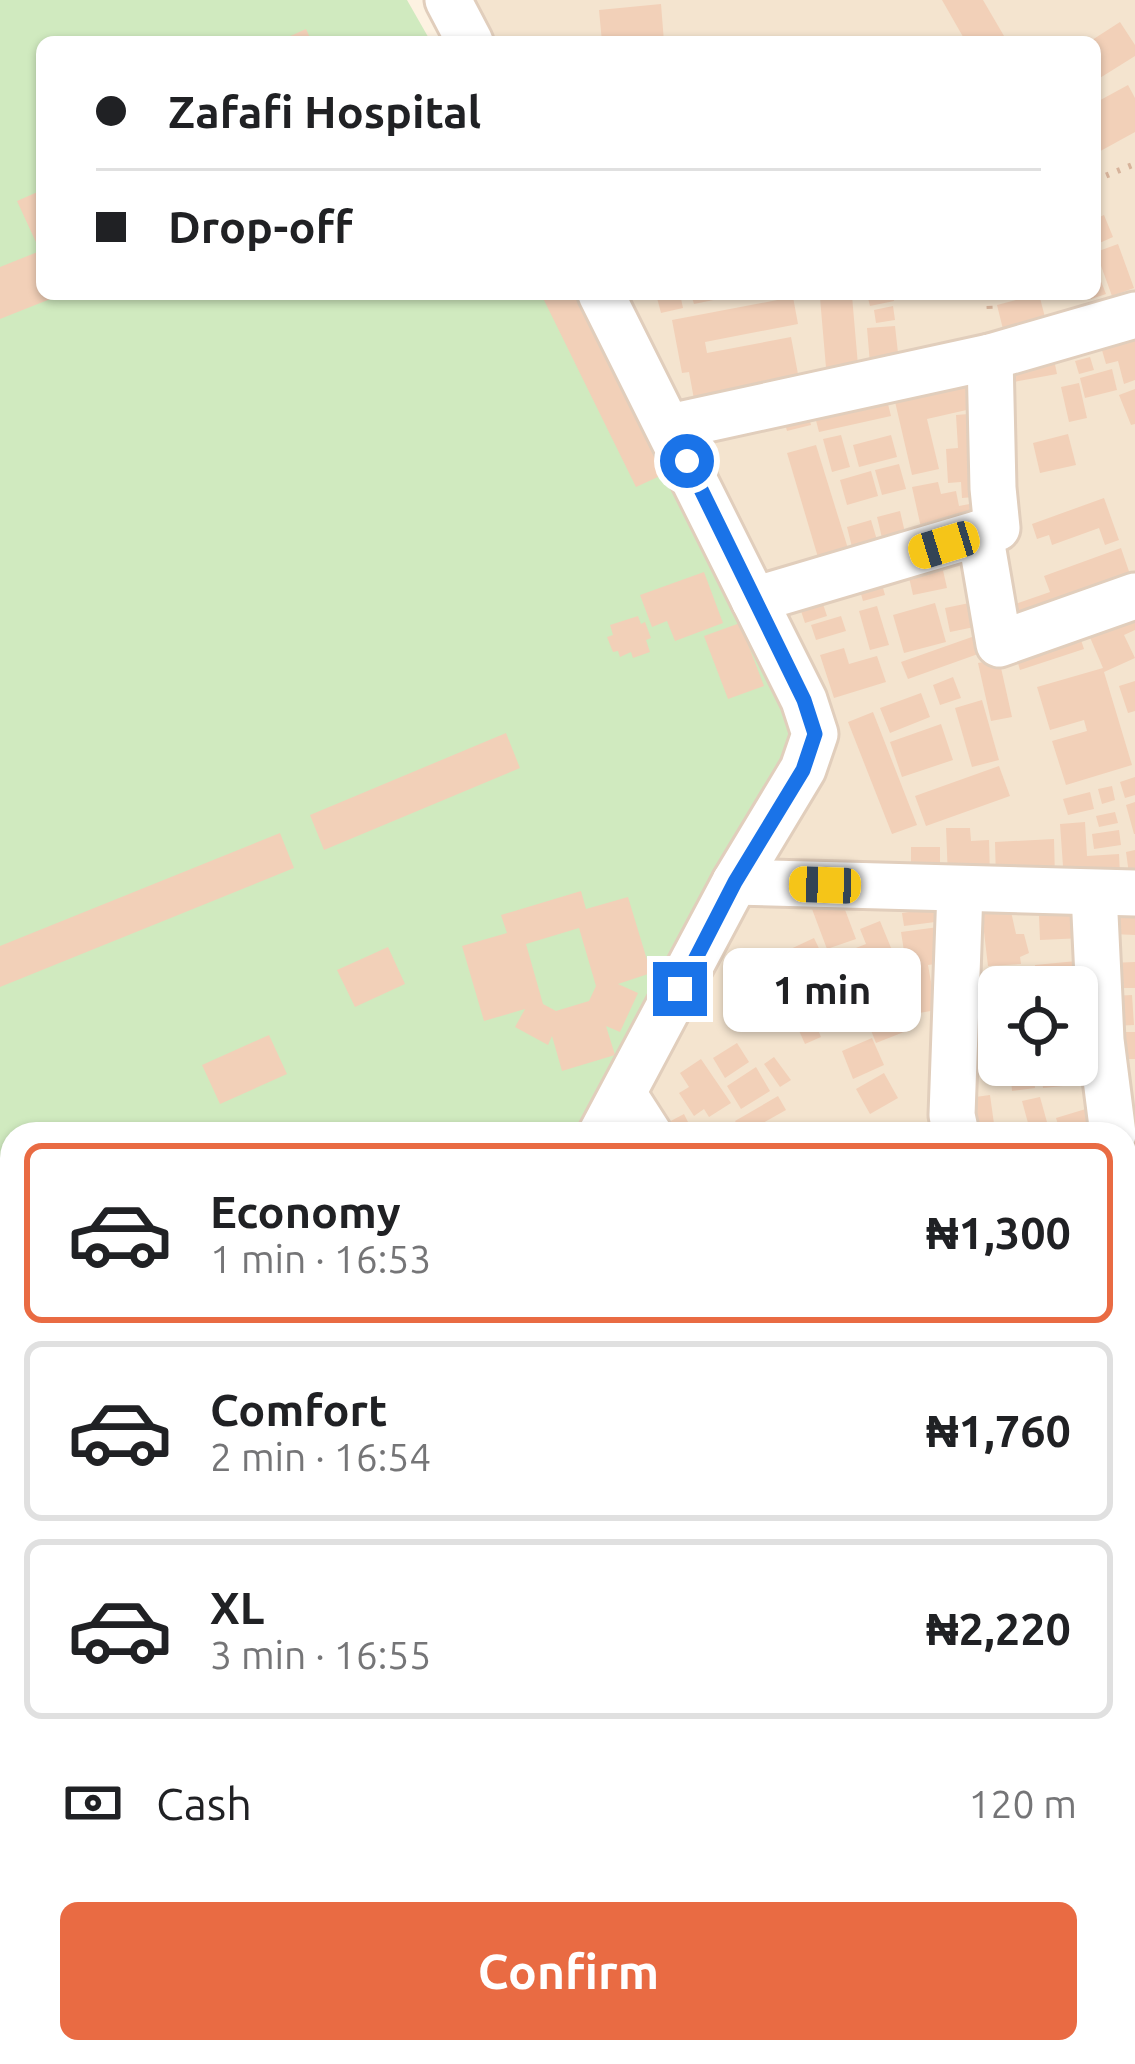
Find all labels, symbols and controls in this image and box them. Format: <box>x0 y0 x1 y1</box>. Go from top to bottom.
text: Zafafi Hospital <box>168 86 481 137</box>
text: Drop-off <box>168 201 353 252</box>
route start <box>660 434 714 488</box>
car <box>904 517 984 573</box>
car <box>788 866 862 904</box>
callout: 1 min <box>722 947 920 1031</box>
route end <box>653 962 707 1016</box>
map controls <box>978 966 1098 1086</box>
button: locate <box>978 966 1098 1086</box>
text: 1 min <box>773 968 871 1011</box>
icon: car <box>66 1179 174 1287</box>
text: Economy <box>210 1186 401 1237</box>
text: ₦1,300 <box>926 1207 1071 1258</box>
text: 1 min · 16:53 <box>210 1237 431 1280</box>
icon: car <box>66 1377 174 1485</box>
text: Comfort <box>210 1384 387 1435</box>
text: ₦1,760 <box>926 1405 1071 1456</box>
text: 2 min · 16:54 <box>210 1435 431 1478</box>
icon: car <box>66 1575 174 1683</box>
text: XL <box>210 1582 264 1633</box>
text: ₦2,220 <box>926 1603 1071 1654</box>
text: 3 min · 16:55 <box>210 1633 431 1676</box>
icon: cash <box>60 1770 126 1836</box>
text: Cash <box>156 1778 252 1829</box>
text: 120 m <box>968 1782 1077 1825</box>
button: Confirm <box>60 1902 1077 2040</box>

